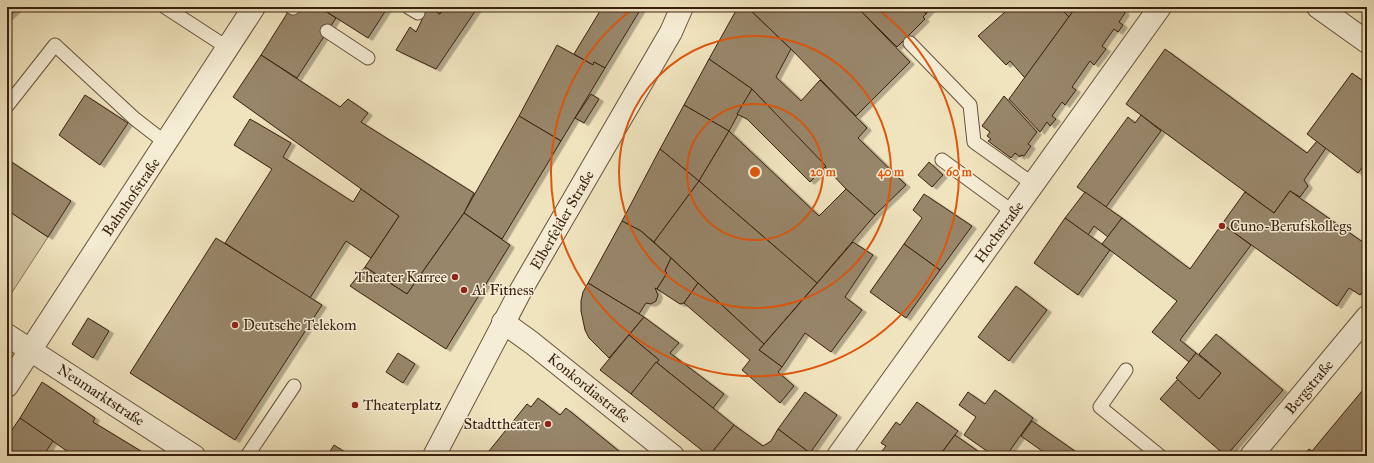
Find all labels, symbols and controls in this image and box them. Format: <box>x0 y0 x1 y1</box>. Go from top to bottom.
street label: Bahnhofstraße <box>98 154 164 240</box>
centre of rings <box>748 165 762 179</box>
text: 20 m <box>810 165 837 179</box>
text: 40 m <box>878 165 905 180</box>
text: 60 m <box>946 165 973 179</box>
street label: Elberfelder Straße <box>526 167 598 273</box>
street label: Hochstraße <box>971 198 1027 266</box>
place label: Cuno-Berufskollegs <box>1230 217 1352 235</box>
marker: Cuno-Berufskollegs <box>1217 221 1227 231</box>
place label: Theater Karree <box>355 268 447 286</box>
marker: Theater Karree <box>450 272 460 282</box>
place label: Ai Fitness <box>471 281 534 299</box>
marker: Ai Fitness <box>459 285 469 295</box>
place label: Deutsche Telekom <box>243 316 357 334</box>
marker: Deutsche Telekom <box>230 320 240 330</box>
street label: Konkordiastraße <box>544 349 634 427</box>
street label: Bergstraße <box>1281 356 1337 418</box>
street label: Neumarktstraße <box>54 360 148 430</box>
place label: Theaterplatz <box>363 396 441 414</box>
marker: Theaterplatz <box>350 400 360 410</box>
place label: Stadttheater <box>464 415 540 433</box>
marker: Stadttheater <box>543 419 553 429</box>

